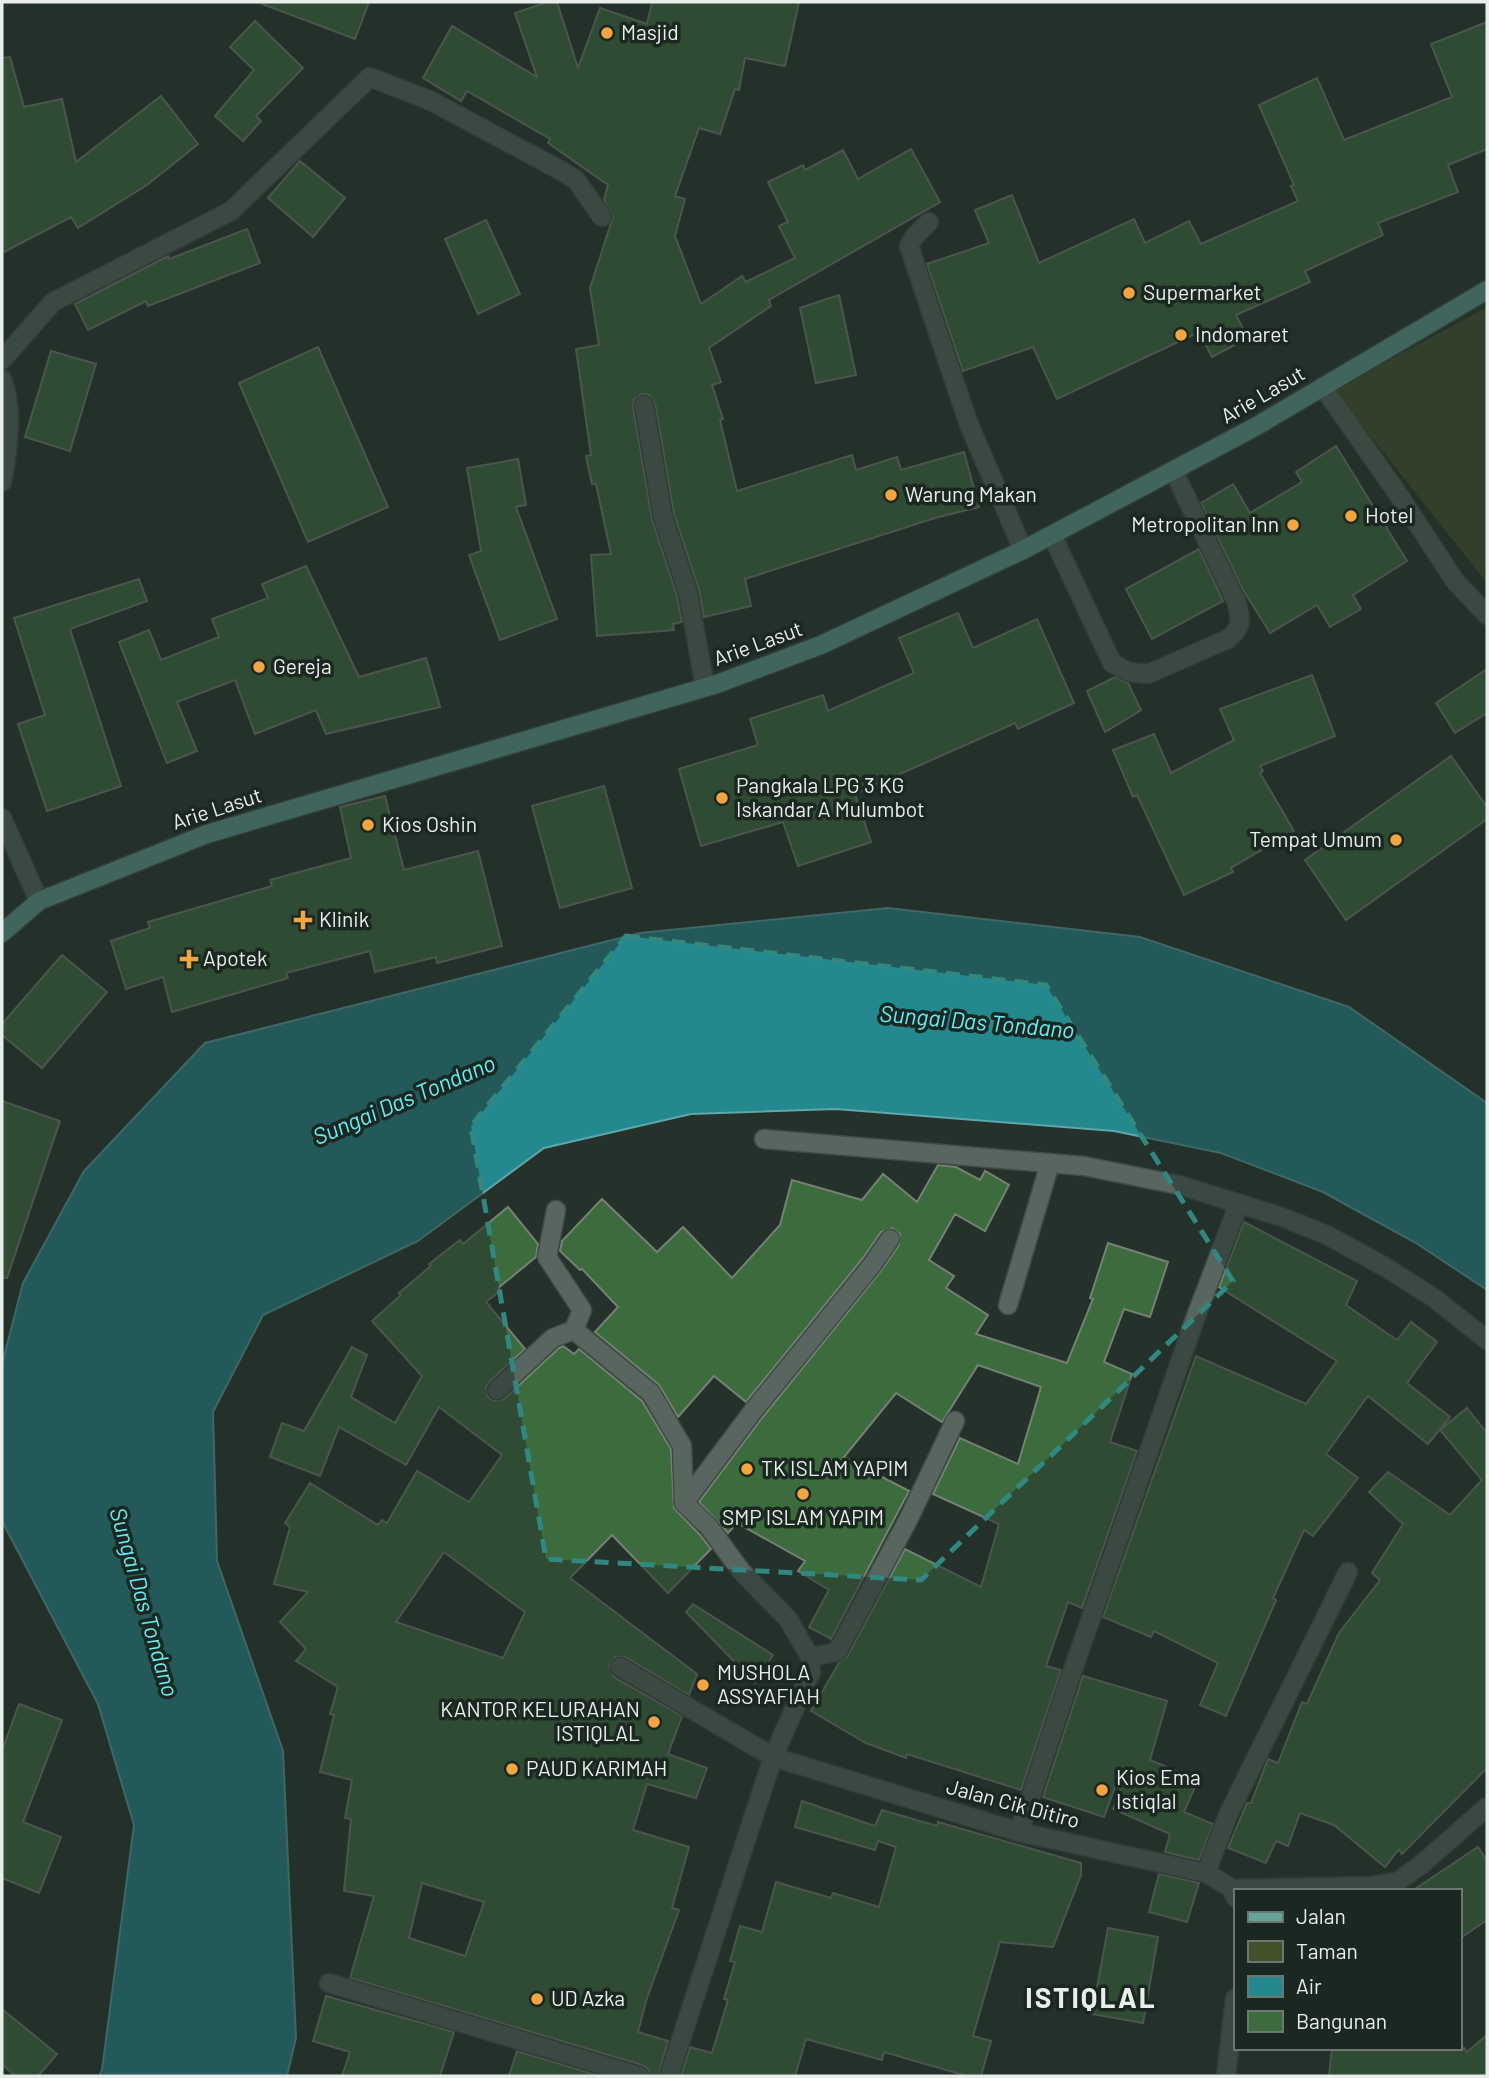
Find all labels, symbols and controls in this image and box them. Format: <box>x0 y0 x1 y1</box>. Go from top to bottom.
place label: Masjid <box>621 19 679 44</box>
marker: Masjid <box>599 25 615 41</box>
place label: Supermarket <box>1143 279 1261 304</box>
marker: Supermarket <box>1121 285 1137 301</box>
place label: Indomaret <box>1195 321 1289 346</box>
marker: Indomaret <box>1173 327 1189 343</box>
street label: Arie Lasut <box>1216 360 1309 428</box>
place label: Warung Makan <box>905 481 1037 506</box>
marker: Warung Makan <box>883 487 899 503</box>
place label: Hotel <box>1365 502 1413 527</box>
marker: Hotel <box>1343 508 1359 524</box>
place label: Metropolitan Inn <box>1131 511 1279 536</box>
marker: Metropolitan Inn <box>1285 517 1301 533</box>
street label: Arie Lasut <box>710 615 805 670</box>
place label: Gereja <box>273 653 332 678</box>
marker: Gereja <box>251 659 267 675</box>
place label: Pangkala LPG 3 KG Iskandar A Mulumbot <box>736 772 925 821</box>
street label: Arie Lasut <box>169 781 265 834</box>
marker: Pangkala LPG 3 KG Iskandar A Mulumbot <box>714 790 730 806</box>
place label: Kios Oshin <box>382 811 477 836</box>
marker: Kios Oshin <box>360 817 376 833</box>
place label: Tempat Umum <box>1249 826 1382 851</box>
marker: Tempat Umum <box>1388 832 1404 848</box>
place label: Klinik <box>319 906 369 931</box>
marker: Klinik <box>293 910 313 930</box>
place label: Apotek <box>203 945 268 970</box>
marker: Apotek <box>181 951 197 967</box>
water label: Sungai Das Tondano <box>878 999 1076 1043</box>
water label: Sungai Das Tondano <box>308 1048 499 1150</box>
place label: TK ISLAM YAPIM <box>761 1455 908 1480</box>
marker: TK ISLAM YAPIM <box>739 1461 755 1477</box>
marker: SMP ISLAM YAPIM <box>795 1486 811 1502</box>
water label: Sungai Das Tondano <box>105 1504 185 1700</box>
place label: SMP ISLAM YAPIM <box>722 1504 884 1529</box>
place label: MUSHOLA ASSYAFIAH <box>717 1659 820 1708</box>
marker: MUSHOLA ASSYAFIAH <box>695 1677 711 1693</box>
place label: KANTOR KELURAHAN ISTIQLAL <box>440 1696 640 1745</box>
marker: KANTOR KELURAHAN ISTIQLAL <box>646 1714 662 1730</box>
place label: PAUD KARIMAH <box>526 1755 667 1780</box>
marker: PAUD KARIMAH <box>504 1761 520 1777</box>
place label: Kios Ema Istiqlal <box>1116 1764 1201 1813</box>
street label: Jalan Cik Ditiro <box>944 1773 1083 1832</box>
marker: Kios Ema Istiqlal <box>1094 1782 1110 1798</box>
legend <box>1234 1889 1461 2050</box>
text: Jalan <box>1296 1903 1346 1928</box>
text: Taman <box>1296 1938 1358 1963</box>
text: Air <box>1296 1973 1322 1998</box>
district label: ISTIQLAL <box>1025 1980 1157 2014</box>
place label: UD Azka <box>551 1985 625 2010</box>
marker: UD Azka <box>529 1991 545 2007</box>
text: Bangunan <box>1296 2008 1387 2033</box>

